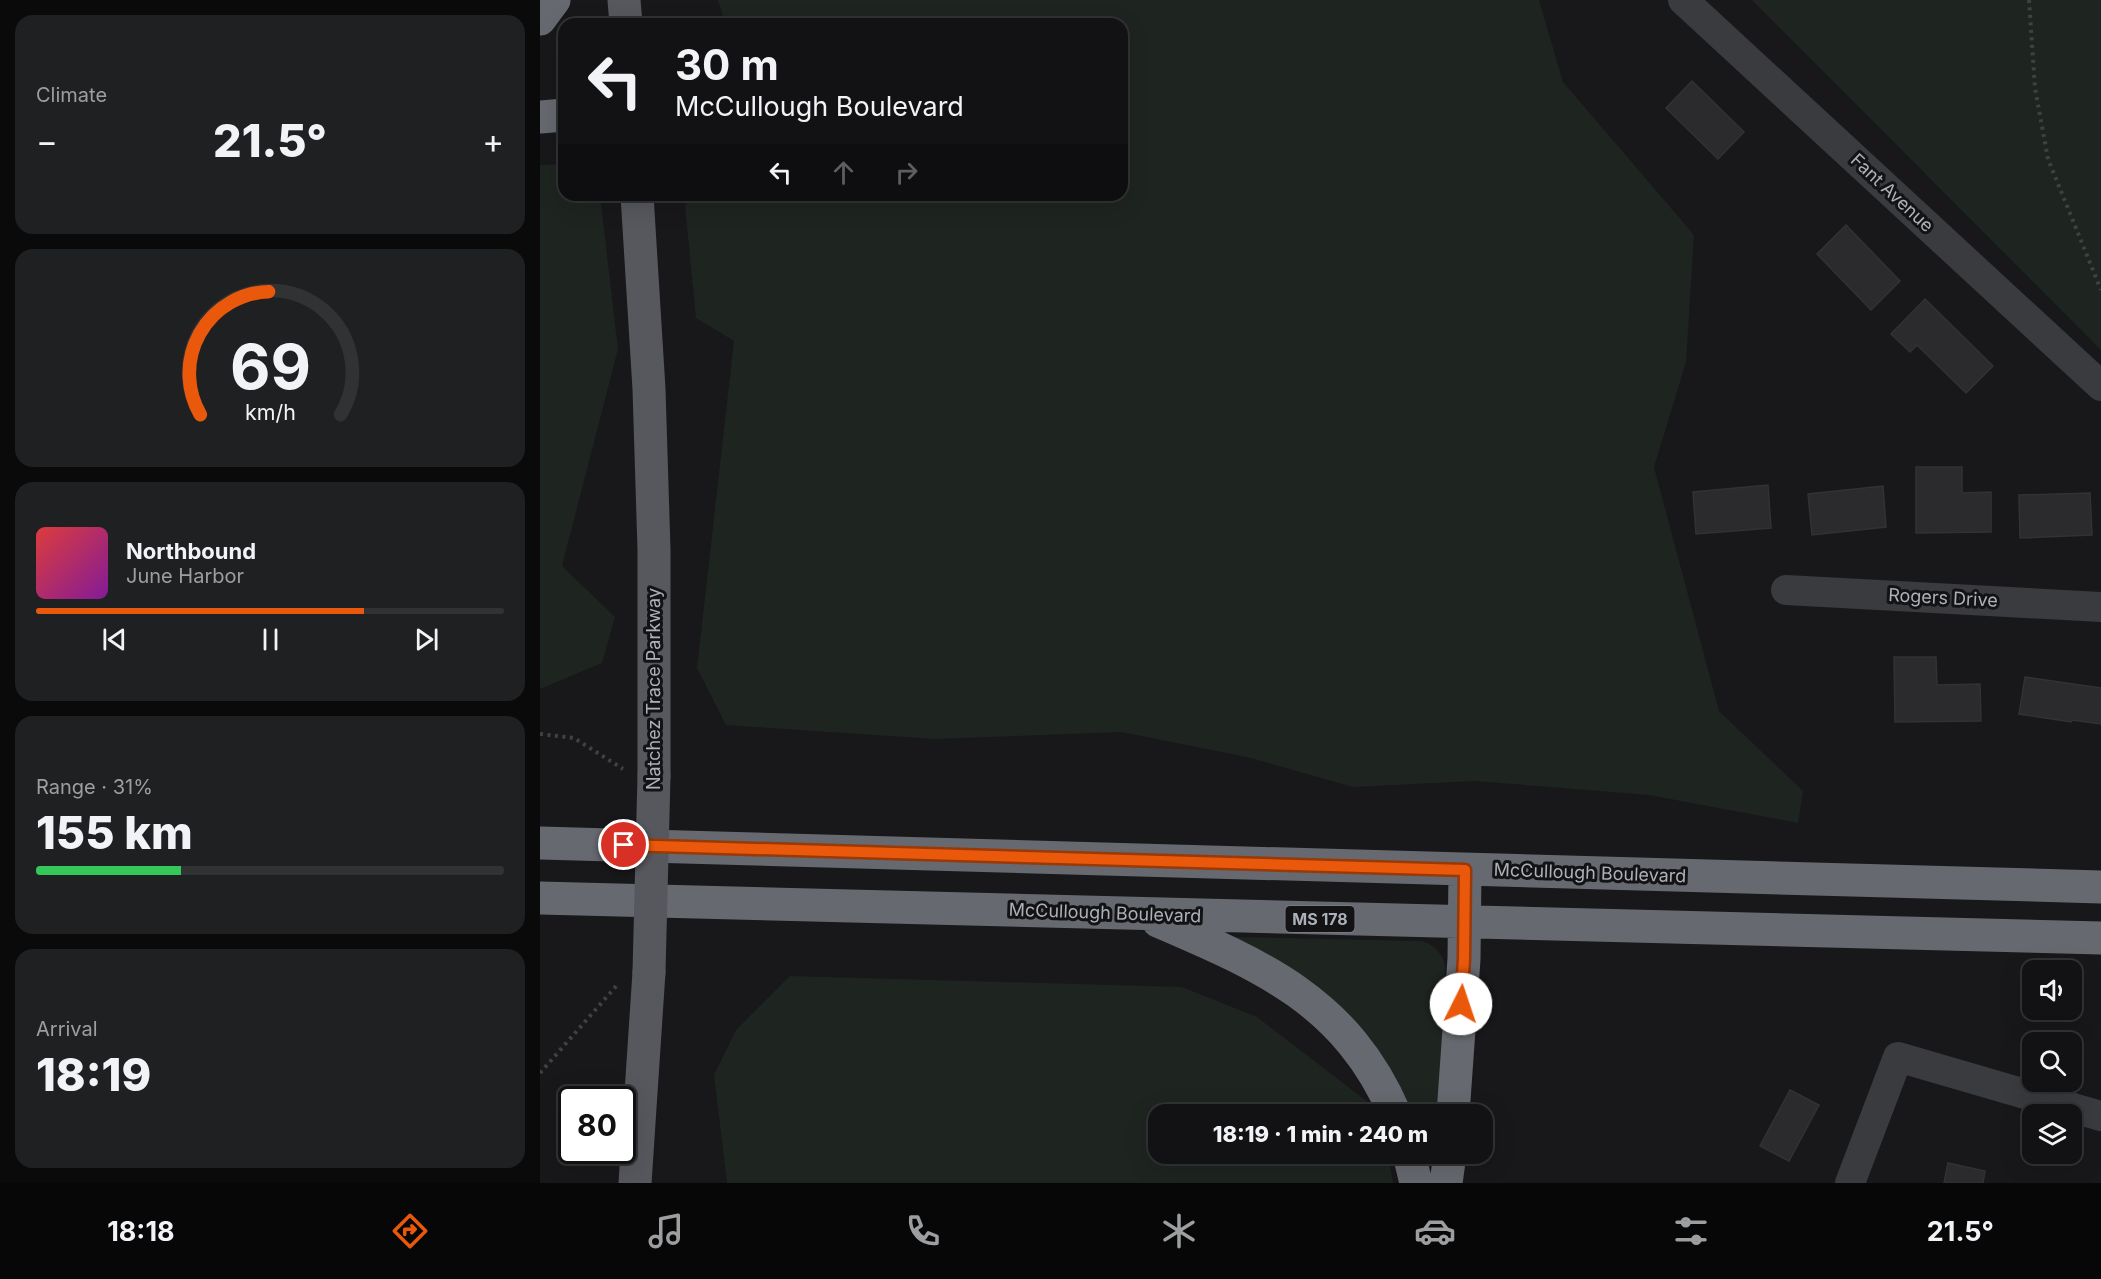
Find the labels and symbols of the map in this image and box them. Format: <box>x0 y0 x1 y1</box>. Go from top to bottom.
street label: Fant Avenue <box>1847 149 1938 236</box>
street label: Rogers Drive <box>1888 584 1998 611</box>
street label: Natchez Trace Parkway <box>643 588 664 790</box>
pin <box>598 819 649 870</box>
street label: McCullough Boulevard <box>1493 859 1687 886</box>
street label: McCullough Boulevard <box>1008 899 1202 926</box>
road number: MS 178 <box>1286 906 1354 932</box>
position arrow <box>1429 972 1493 1036</box>
speed limit sign: 80 <box>558 1086 636 1164</box>

